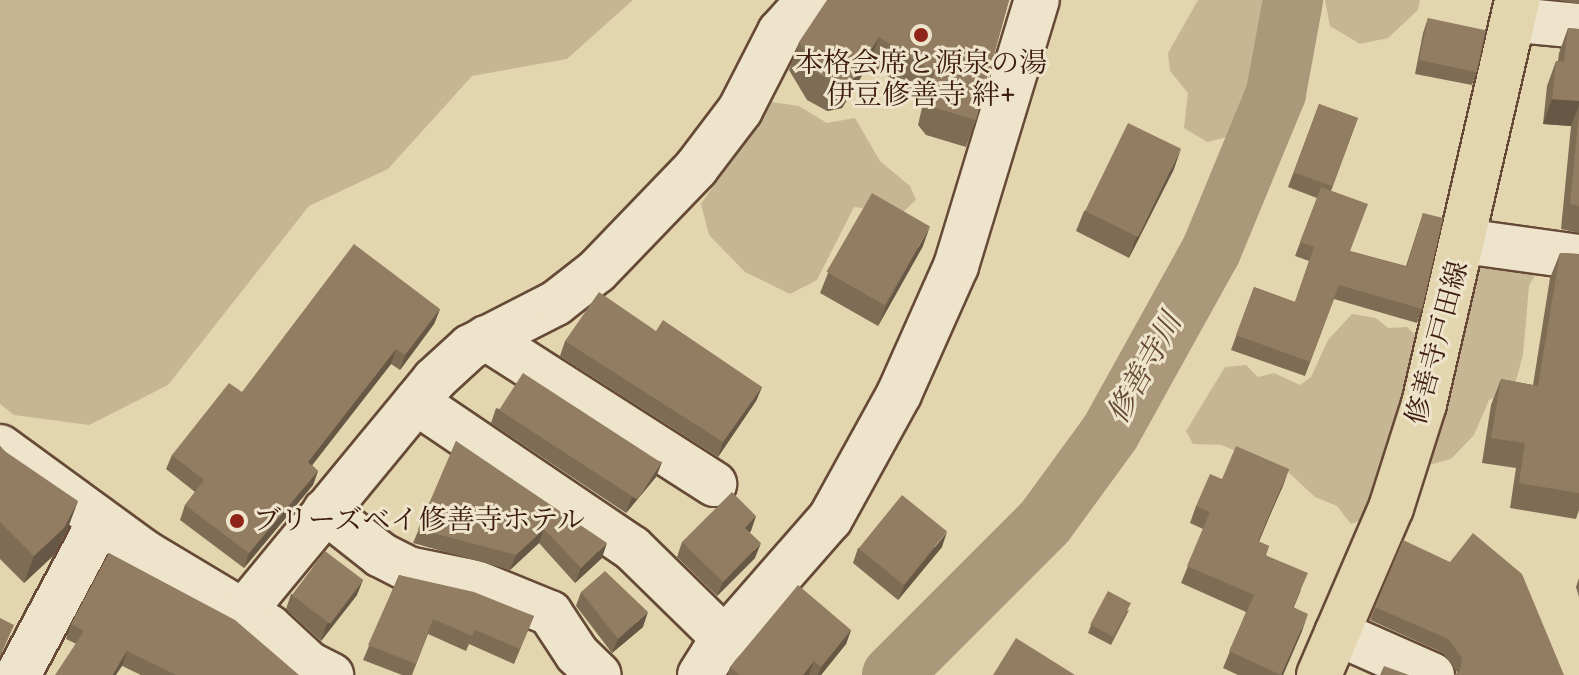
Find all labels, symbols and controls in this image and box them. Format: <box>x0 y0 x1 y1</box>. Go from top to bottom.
marker: 本格会席と源泉の湯 伊豆修善寺 絆+ <box>912 26 930 44</box>
place label: 本格会席と源泉の湯 伊豆修善寺 絆+ <box>795 47 1047 113</box>
street label: 修善寺戸田線 <box>1400 258 1476 428</box>
water label: 修善寺川 <box>1101 308 1191 430</box>
place label: ブリーズベイ修善寺ホテル <box>253 504 589 538</box>
marker: ブリーズベイ修善寺ホテル <box>228 512 246 530</box>

